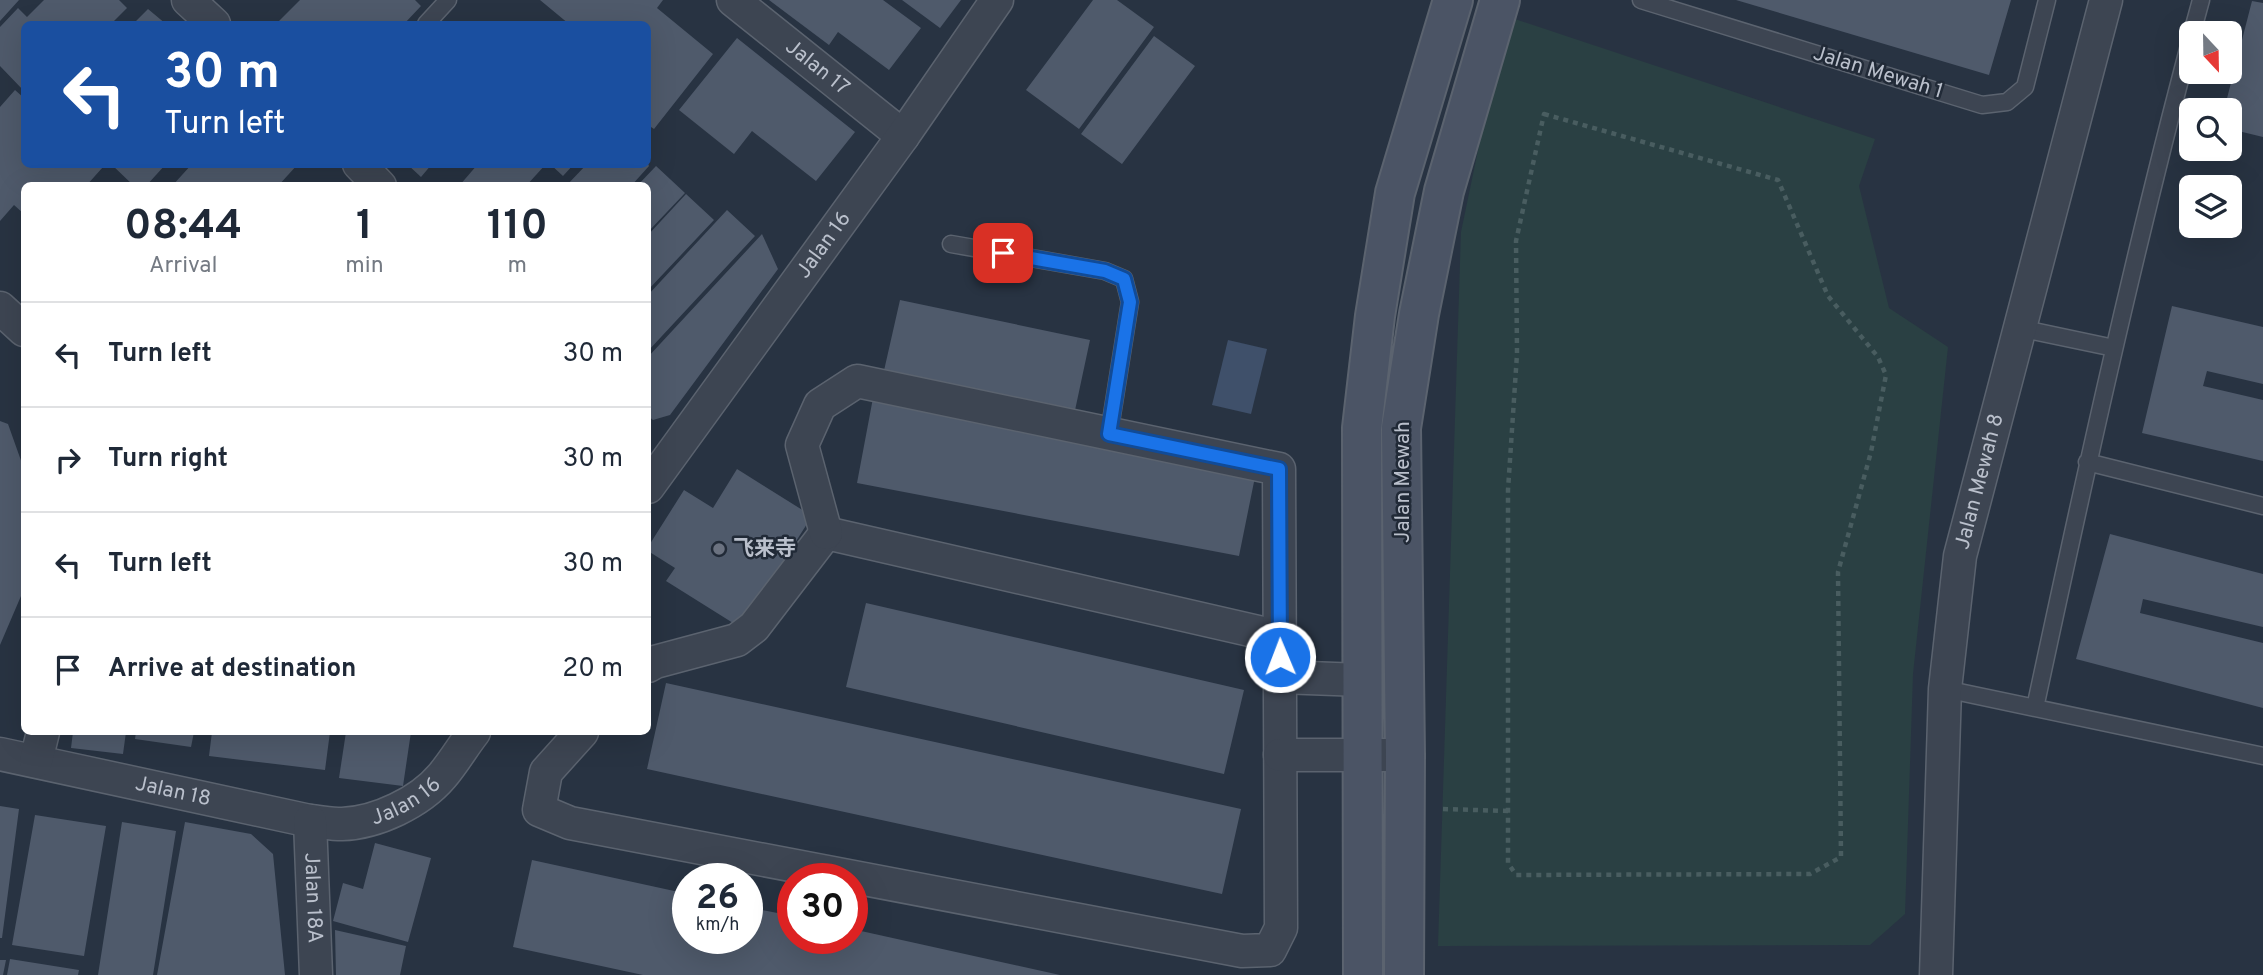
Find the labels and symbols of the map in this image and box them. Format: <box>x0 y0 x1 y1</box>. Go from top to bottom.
north arrow <box>2179 21 2242 84</box>
street label: Jalan 17 <box>780 34 855 101</box>
street label: Jalan Mewah 1 <box>1810 40 1946 106</box>
street label: Jalan 16 <box>790 206 857 284</box>
pin <box>973 223 1033 283</box>
street label: Jalan Mewah 8 <box>1949 411 2010 552</box>
street label: Jalan Mewah <box>1390 421 1417 543</box>
place label: 飞来寺 <box>733 536 796 563</box>
marker: 飞来寺 <box>711 541 727 557</box>
position arrow <box>1243 620 1317 694</box>
street label: Jalan 18 <box>133 770 213 813</box>
street label: Jalan 16 <box>368 771 447 832</box>
street label: Jalan 18A <box>298 852 328 944</box>
speed limit sign: 30 <box>777 863 868 954</box>

